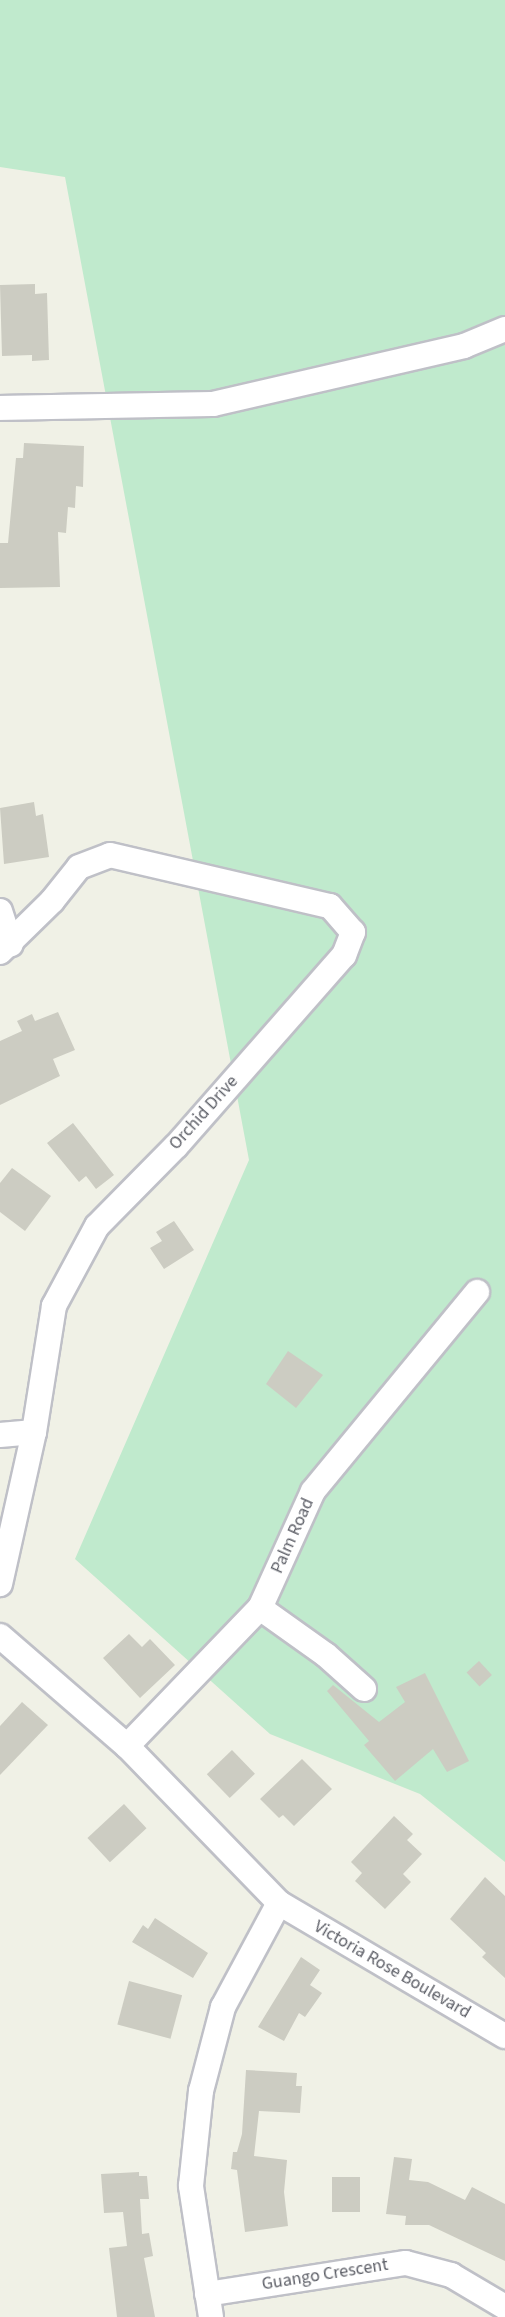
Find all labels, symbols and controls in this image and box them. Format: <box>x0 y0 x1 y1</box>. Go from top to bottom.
street label: Orchid Drive <box>165 1071 243 1155</box>
street label: Palm Road <box>267 1495 319 1577</box>
street label: Victoria Rose Boulevard <box>310 1916 474 2024</box>
street label: Guango Crescent <box>260 2254 390 2296</box>

